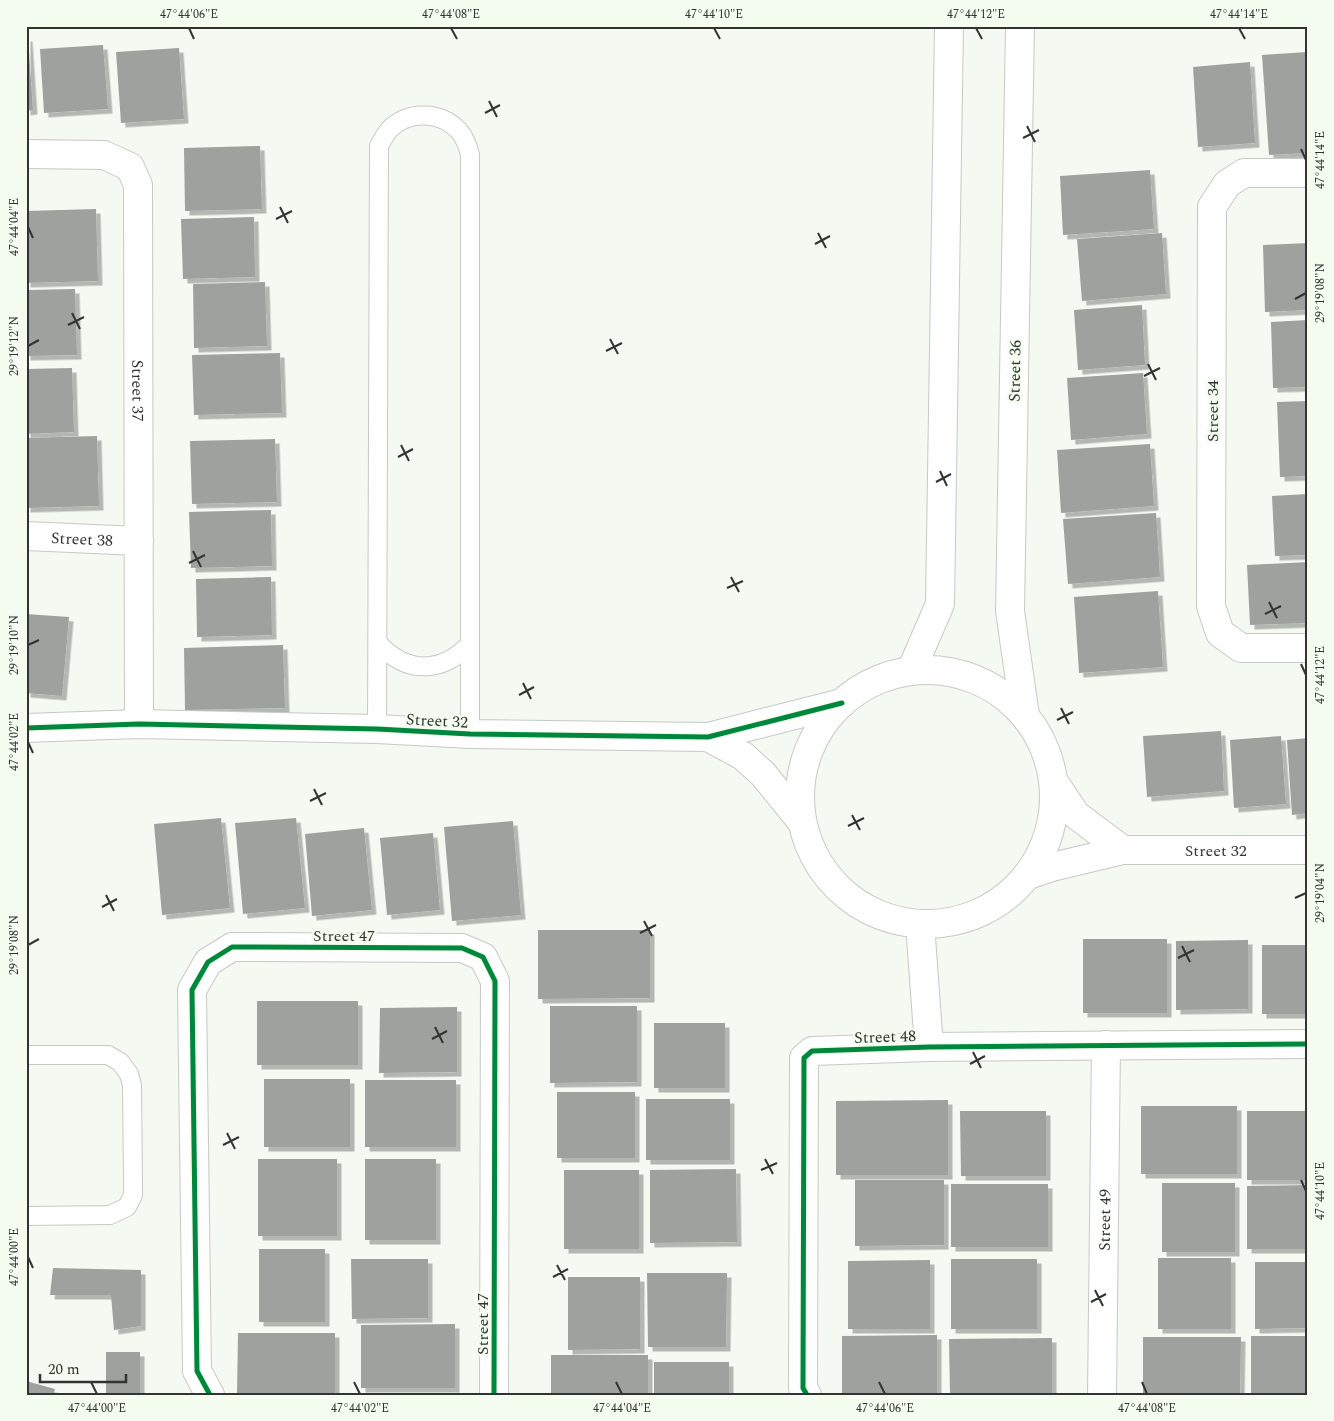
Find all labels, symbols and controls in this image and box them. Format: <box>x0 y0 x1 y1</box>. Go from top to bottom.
text: 47°44'06"E <box>160 5 218 24</box>
text: 47°44'08"E <box>422 5 480 24</box>
text: 47°44'10"E <box>685 5 743 24</box>
text: 47°44'12"E <box>947 5 1005 24</box>
text: 47°44'14"E <box>1210 5 1268 24</box>
text: 47°44'14"E <box>1311 131 1330 189</box>
text: 47°44'04"E <box>5 198 24 256</box>
text: 29°19'08"N <box>1311 263 1330 323</box>
text: 29°19'12"N <box>5 316 24 376</box>
street label: Street 36 <box>1002 340 1028 402</box>
street label: Street 37 <box>125 360 149 422</box>
street label: Street 34 <box>1201 380 1225 442</box>
street label: Street 38 <box>50 526 113 553</box>
text: 29°19'10"N <box>5 615 24 675</box>
text: 47°44'12"E <box>1311 646 1330 704</box>
street label: Street 32 <box>405 707 469 735</box>
text: 47°44'02"E <box>5 713 24 771</box>
street label: Street 32 <box>1185 839 1247 863</box>
text: 29°19'04"N <box>1311 863 1330 923</box>
text: 29°19'08"N <box>5 915 24 975</box>
street label: Street 47 <box>313 924 375 948</box>
street label: Street 48 <box>854 1024 916 1050</box>
text: 47°44'10"E <box>1311 1162 1330 1220</box>
street label: Street 49 <box>1093 1189 1117 1251</box>
text: 47°44'00"E <box>5 1228 24 1286</box>
street label: Street 47 <box>471 1293 495 1355</box>
scale bar <box>40 1351 126 1383</box>
text: 20 m <box>48 1358 80 1381</box>
text: 47°44'00"E <box>68 1399 126 1418</box>
text: 47°44'02"E <box>331 1399 389 1418</box>
text: 47°44'04"E <box>593 1399 651 1418</box>
text: 47°44'06"E <box>856 1399 914 1418</box>
text: 47°44'08"E <box>1118 1399 1176 1418</box>

